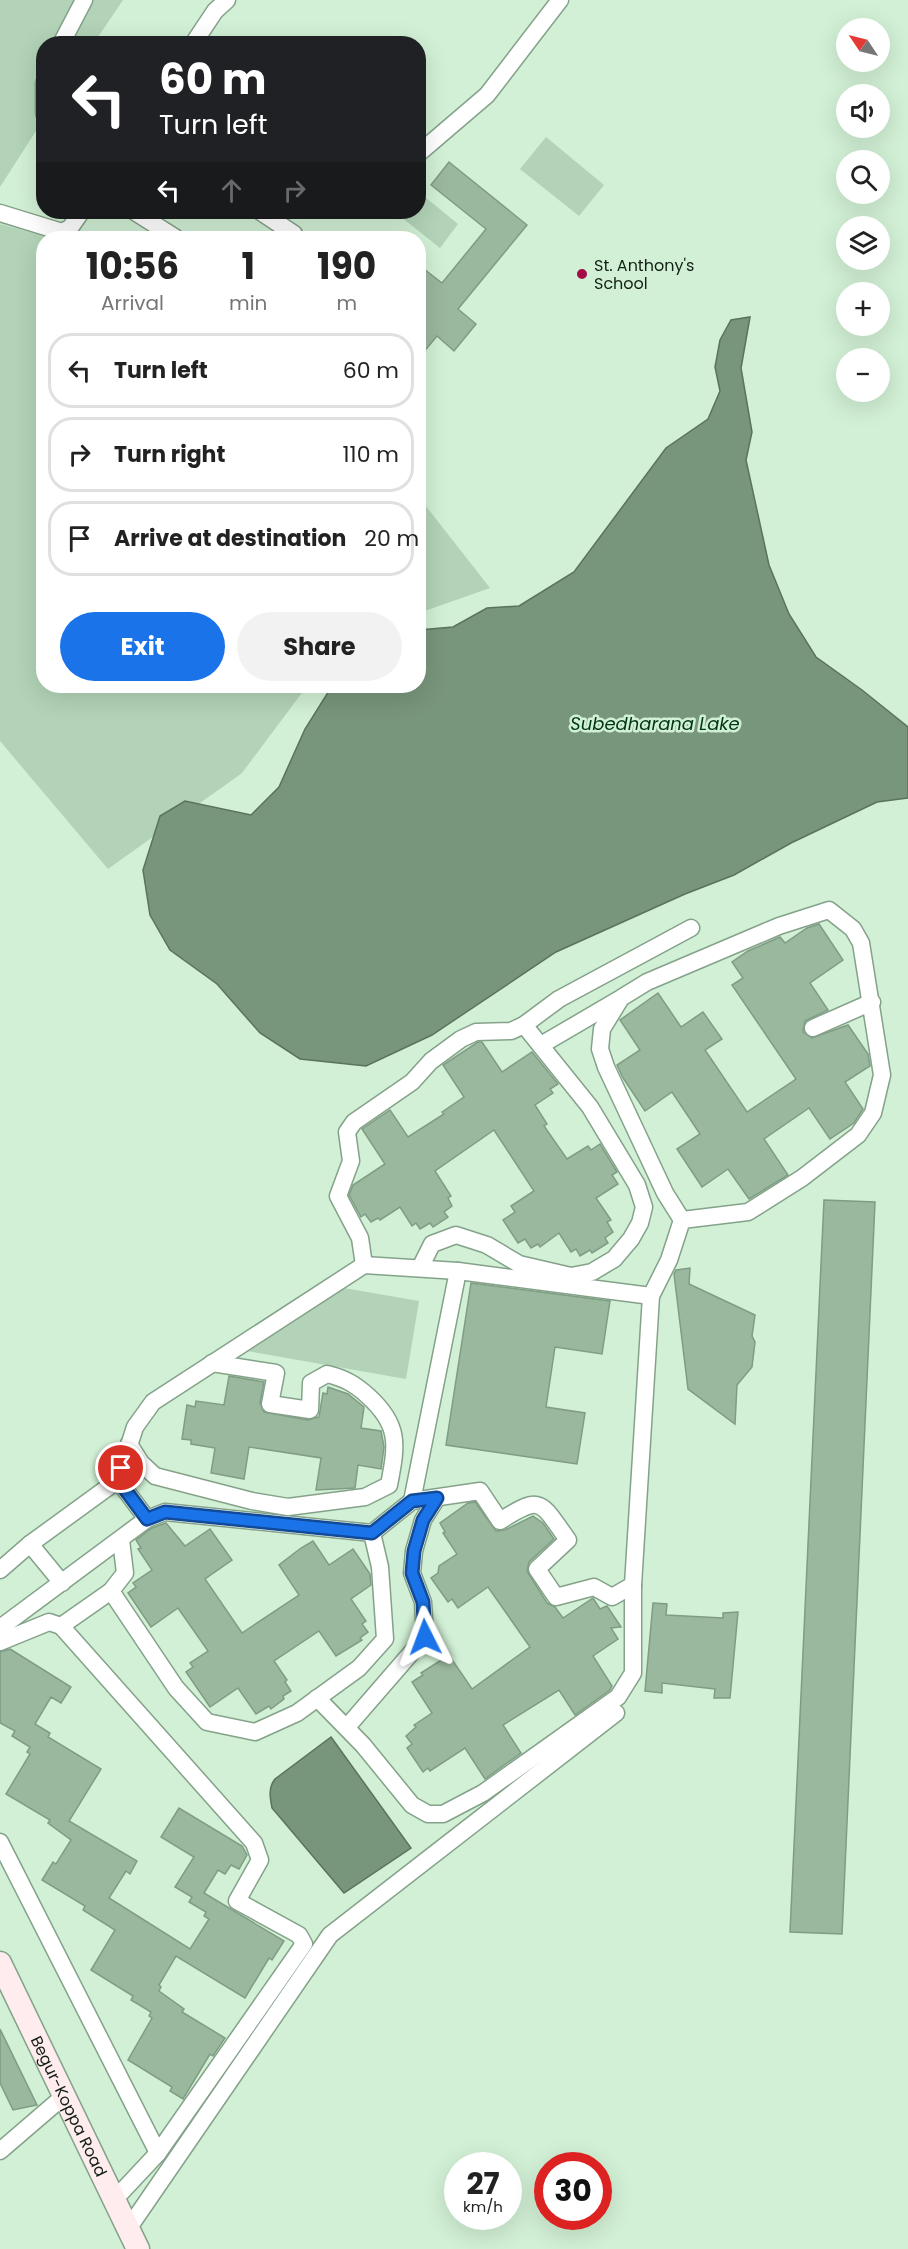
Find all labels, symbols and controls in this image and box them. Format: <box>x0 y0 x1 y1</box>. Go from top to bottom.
north arrow <box>836 18 890 72</box>
map controls <box>836 18 890 402</box>
text: 60 m <box>159 50 267 109</box>
icon: left <box>60 60 138 138</box>
button: sound <box>836 84 890 138</box>
text: Turn left <box>159 106 268 143</box>
button: search <box>836 150 890 204</box>
icon: left <box>152 174 185 207</box>
icon: ahead <box>215 174 248 207</box>
icon: right <box>278 174 311 207</box>
button: layers <box>836 216 890 270</box>
text: 10:56 <box>86 241 179 292</box>
text: 1 <box>241 241 255 292</box>
text: 190 <box>317 241 376 292</box>
place label: St. Anthony's School <box>594 254 694 295</box>
marker: St. Anthony's School <box>575 267 589 281</box>
button: + <box>836 282 890 336</box>
text: Arrival <box>101 289 164 317</box>
text: min <box>229 289 267 317</box>
text: m <box>336 289 357 317</box>
button: − <box>836 348 890 402</box>
icon: left <box>63 354 96 387</box>
text: Turn left <box>114 355 208 386</box>
text: 60 m <box>343 355 399 386</box>
icon: right <box>63 438 96 471</box>
text: Turn right <box>114 439 225 470</box>
text: 110 m <box>343 439 399 470</box>
icon: arrive <box>63 522 96 555</box>
text: Arrive at destination <box>114 523 346 554</box>
text: 20 m <box>364 523 419 554</box>
button: Exit <box>60 612 225 681</box>
button: Share <box>237 612 402 681</box>
water label: Subedharana Lake <box>570 711 740 736</box>
pin <box>95 1442 146 1493</box>
icon: arrive <box>104 1451 137 1484</box>
position arrow <box>393 1605 457 1669</box>
street label: Begur-Koppa Road <box>25 2032 113 2180</box>
speed limit sign: 30 <box>534 2152 612 2230</box>
text: 27 <box>466 2162 500 2205</box>
text: km/h <box>463 2196 503 2217</box>

